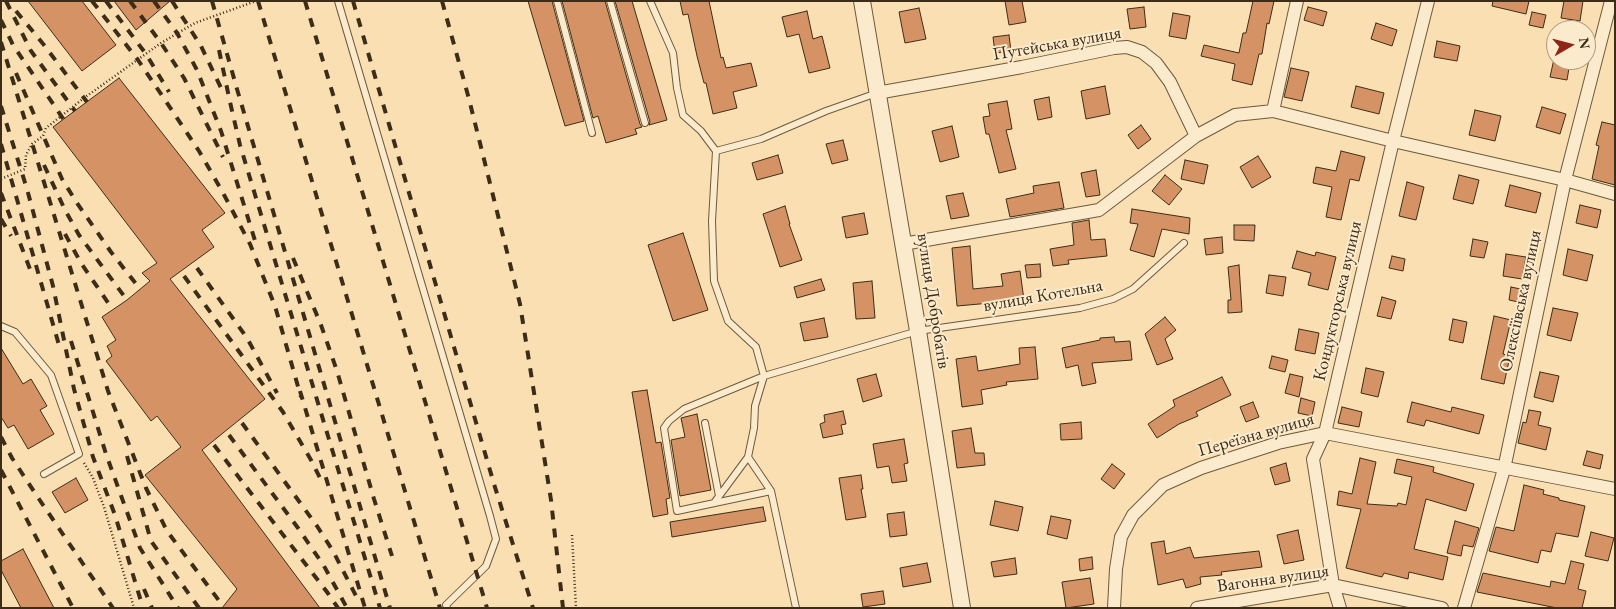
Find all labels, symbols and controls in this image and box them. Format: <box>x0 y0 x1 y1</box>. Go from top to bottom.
north arrow <box>1546 20 1596 70</box>
street label: Путейська вулиця <box>991 22 1123 66</box>
text: N <box>1575 36 1595 50</box>
street label: Кондукторська вулиця <box>1309 219 1367 383</box>
street label: Олексіївська вулиця <box>1495 228 1547 374</box>
street label: вулиця Добробатів <box>912 232 954 370</box>
street label: вулиця Котельна <box>982 275 1104 317</box>
street label: Переїзна вулиця <box>1195 408 1317 462</box>
street label: Вагонна вулиця <box>1216 560 1330 598</box>

